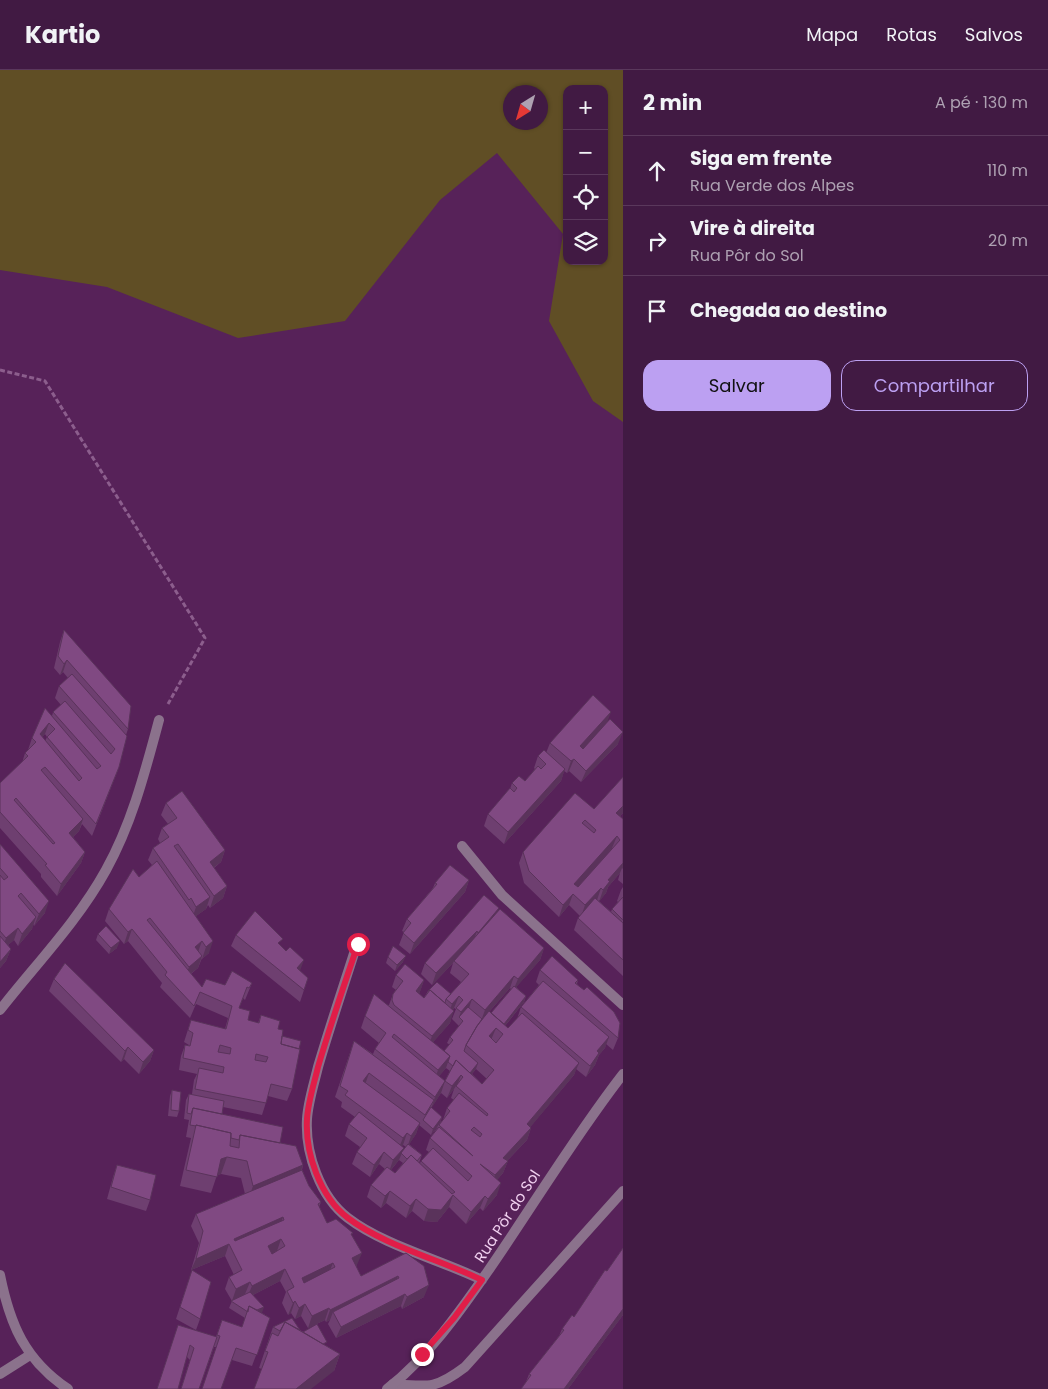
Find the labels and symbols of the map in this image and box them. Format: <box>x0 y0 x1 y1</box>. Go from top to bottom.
north arrow <box>503 85 548 130</box>
route start <box>347 933 370 956</box>
street label: Rua Pôr do Sol <box>469 1166 545 1266</box>
route end <box>411 1343 434 1366</box>

